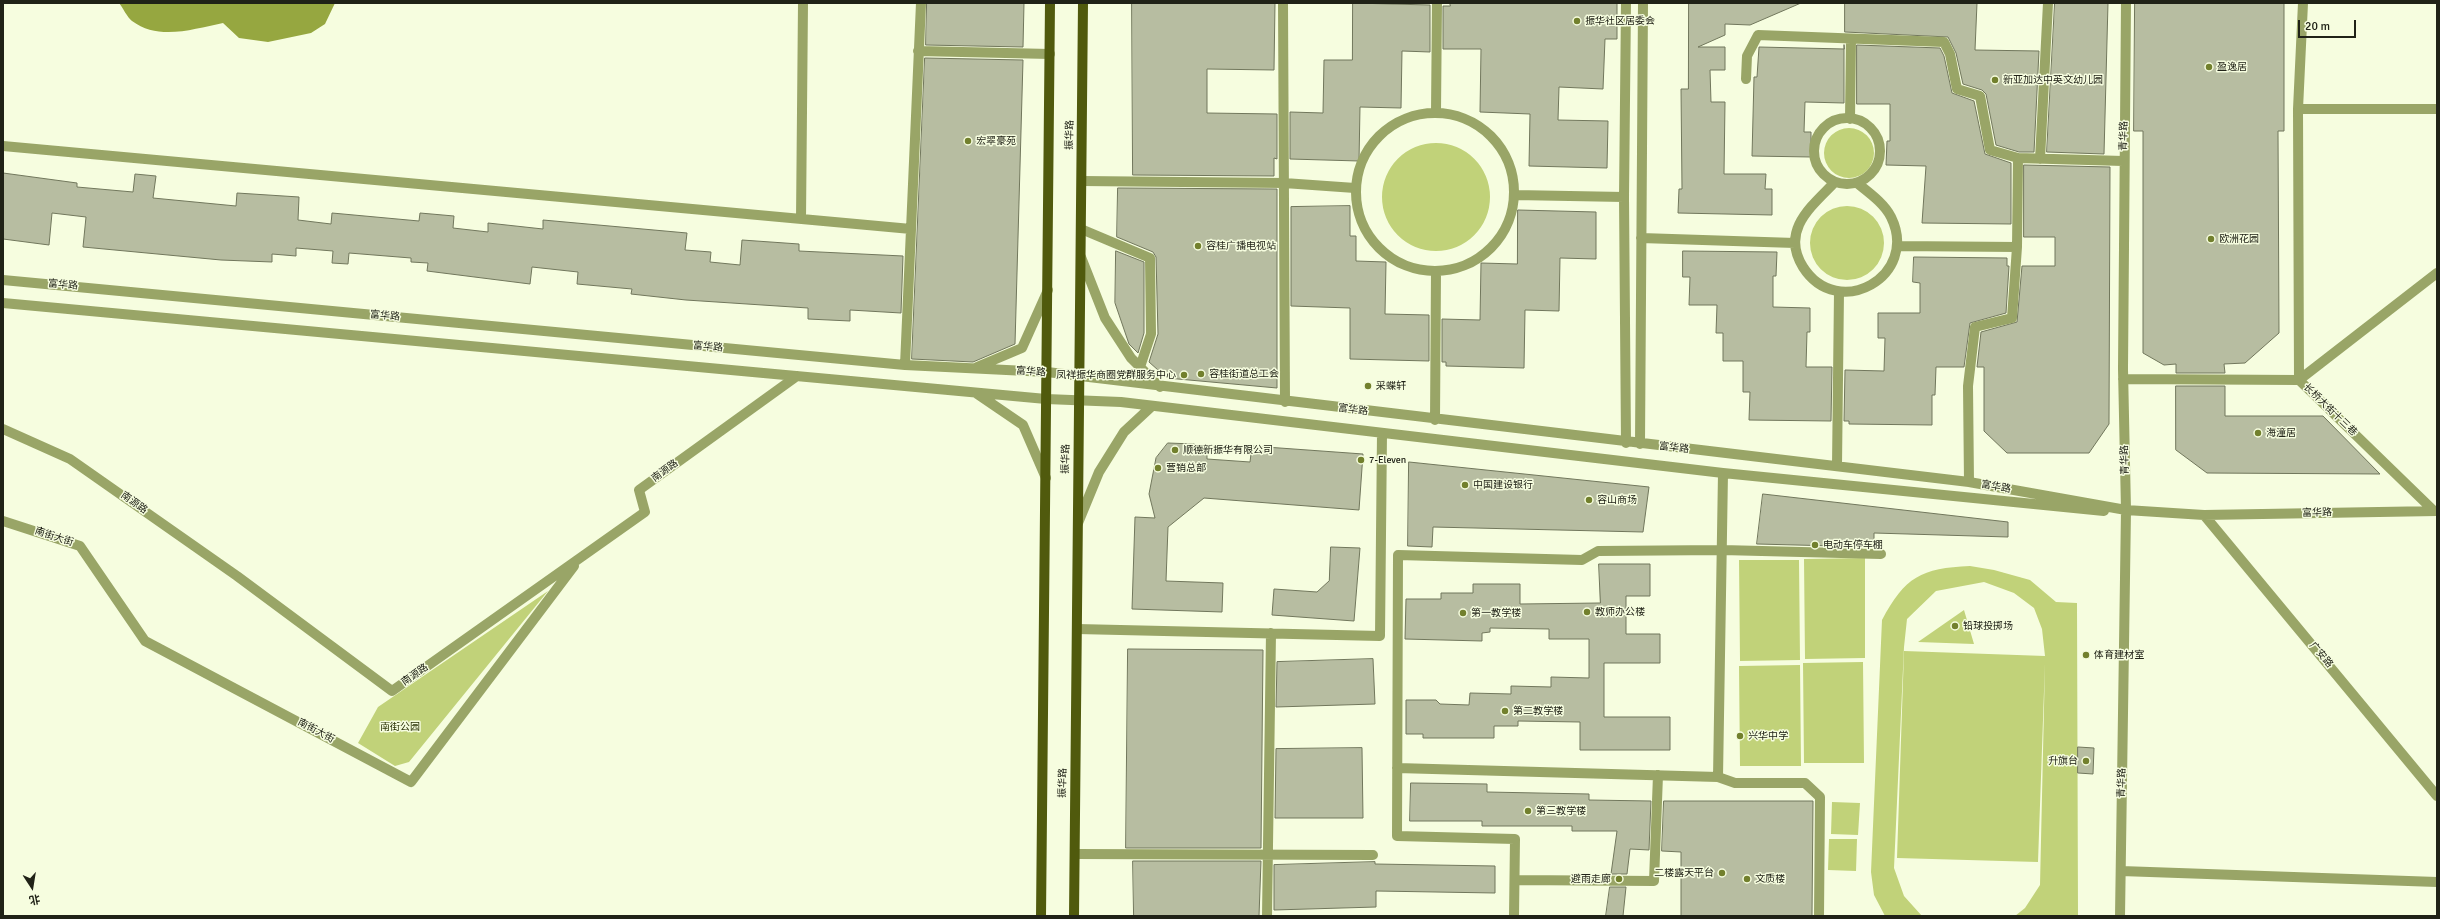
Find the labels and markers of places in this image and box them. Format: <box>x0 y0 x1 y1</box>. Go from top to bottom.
place label: 振华社区居委会 <box>1585 15 1655 27</box>
marker: 振华社区居委会 <box>1572 16 1582 26</box>
place label: 盈逸居 <box>2217 61 2247 73</box>
marker: 盈逸居 <box>2204 62 2214 72</box>
place label: 新亚加达中英文幼儿园 <box>2003 74 2103 86</box>
marker: 新亚加达中英文幼儿园 <box>1990 75 2000 85</box>
place label: 宏翠豪苑 <box>976 135 1016 147</box>
marker: 宏翠豪苑 <box>963 136 973 146</box>
place label: 欧洲花园 <box>2219 233 2259 245</box>
marker: 欧洲花园 <box>2206 234 2216 244</box>
place label: 容桂广播电视站 <box>1206 240 1276 252</box>
marker: 容桂广播电视站 <box>1193 241 1203 251</box>
place label: 容桂街道总工会 <box>1209 368 1279 380</box>
place label: 凤祥振华商圈党群服务中心 <box>1056 369 1176 381</box>
marker: 容桂街道总工会 <box>1196 369 1206 379</box>
marker: 凤祥振华商圈党群服务中心 <box>1179 370 1189 380</box>
place label: 采蝶轩 <box>1376 380 1406 392</box>
marker: 采蝶轩 <box>1363 381 1373 391</box>
place label: 海潼居 <box>2266 427 2296 439</box>
marker: 海潼居 <box>2253 428 2263 438</box>
place label: 顺德新振华有限公司 <box>1183 444 1273 456</box>
marker: 顺德新振华有限公司 <box>1170 445 1180 455</box>
place label: 7-Eleven <box>1369 454 1406 466</box>
marker: 7-Eleven <box>1356 455 1366 465</box>
place label: 营销总部 <box>1166 462 1206 474</box>
marker: 营销总部 <box>1153 463 1163 473</box>
place label: 中国建设银行 <box>1473 479 1533 491</box>
marker: 中国建设银行 <box>1460 480 1470 490</box>
place label: 容山商场 <box>1597 494 1637 506</box>
marker: 容山商场 <box>1584 495 1594 505</box>
place label: 电动车停车棚 <box>1823 539 1883 551</box>
marker: 电动车停车棚 <box>1810 540 1820 550</box>
place label: 教师办公楼 <box>1595 606 1645 618</box>
place label: 第一教学楼 <box>1471 607 1521 619</box>
marker: 教师办公楼 <box>1582 607 1592 617</box>
marker: 第一教学楼 <box>1458 608 1468 618</box>
place label: 铅球投掷场 <box>1963 620 2013 632</box>
marker: 铅球投掷场 <box>1950 621 1960 631</box>
place label: 体育建材室 <box>2094 649 2144 661</box>
marker: 体育建材室 <box>2081 650 2091 660</box>
place label: 第二教学楼 <box>1513 705 1563 717</box>
marker: 第二教学楼 <box>1500 706 1510 716</box>
place label: 兴华中学 <box>1748 730 1788 742</box>
marker: 兴华中学 <box>1735 731 1745 741</box>
place label: 升旗台 <box>2048 755 2078 767</box>
marker: 升旗台 <box>2081 756 2091 766</box>
place label: 第三教学楼 <box>1536 805 1586 817</box>
marker: 第三教学楼 <box>1523 806 1533 816</box>
place label: 二楼露天平台 <box>1654 867 1714 879</box>
marker: 二楼露天平台 <box>1717 868 1727 878</box>
place label: 避雨走廊 <box>1571 873 1611 885</box>
place label: 文质楼 <box>1755 873 1785 885</box>
marker: 避雨走廊 <box>1614 874 1624 884</box>
marker: 文质楼 <box>1742 874 1752 884</box>

